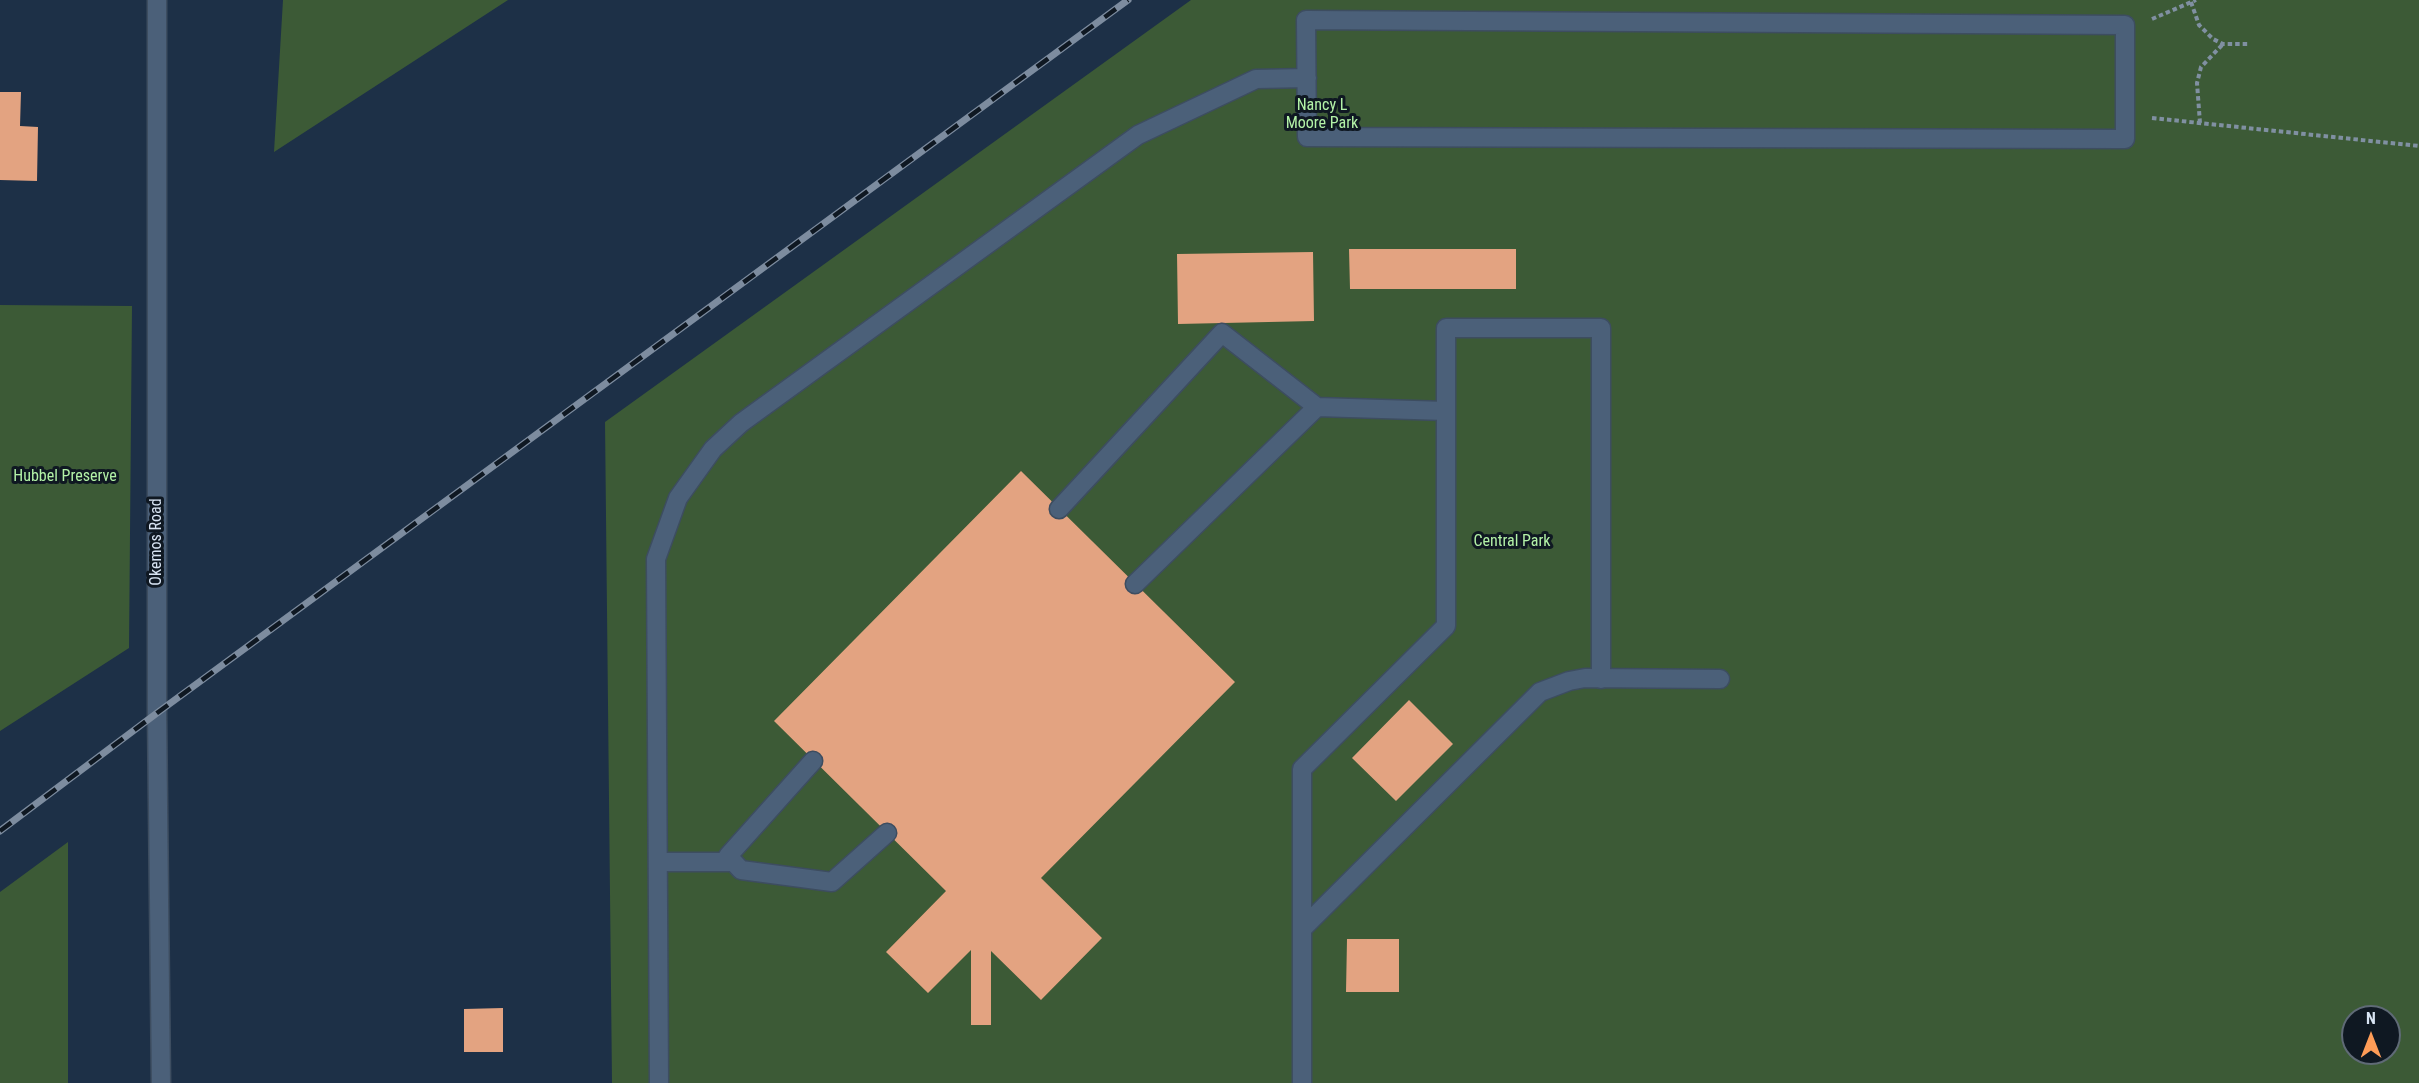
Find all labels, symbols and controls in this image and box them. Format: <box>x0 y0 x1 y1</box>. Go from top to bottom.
park label: Nancy L Moore Park <box>1286 96 1358 134</box>
park label: Hubbel Preserve <box>13 467 117 487</box>
street label: Okemos Road <box>147 498 167 586</box>
park label: Central Park <box>1473 532 1551 552</box>
north arrow <box>2341 1005 2401 1065</box>
text: N <box>2366 1009 2376 1028</box>

